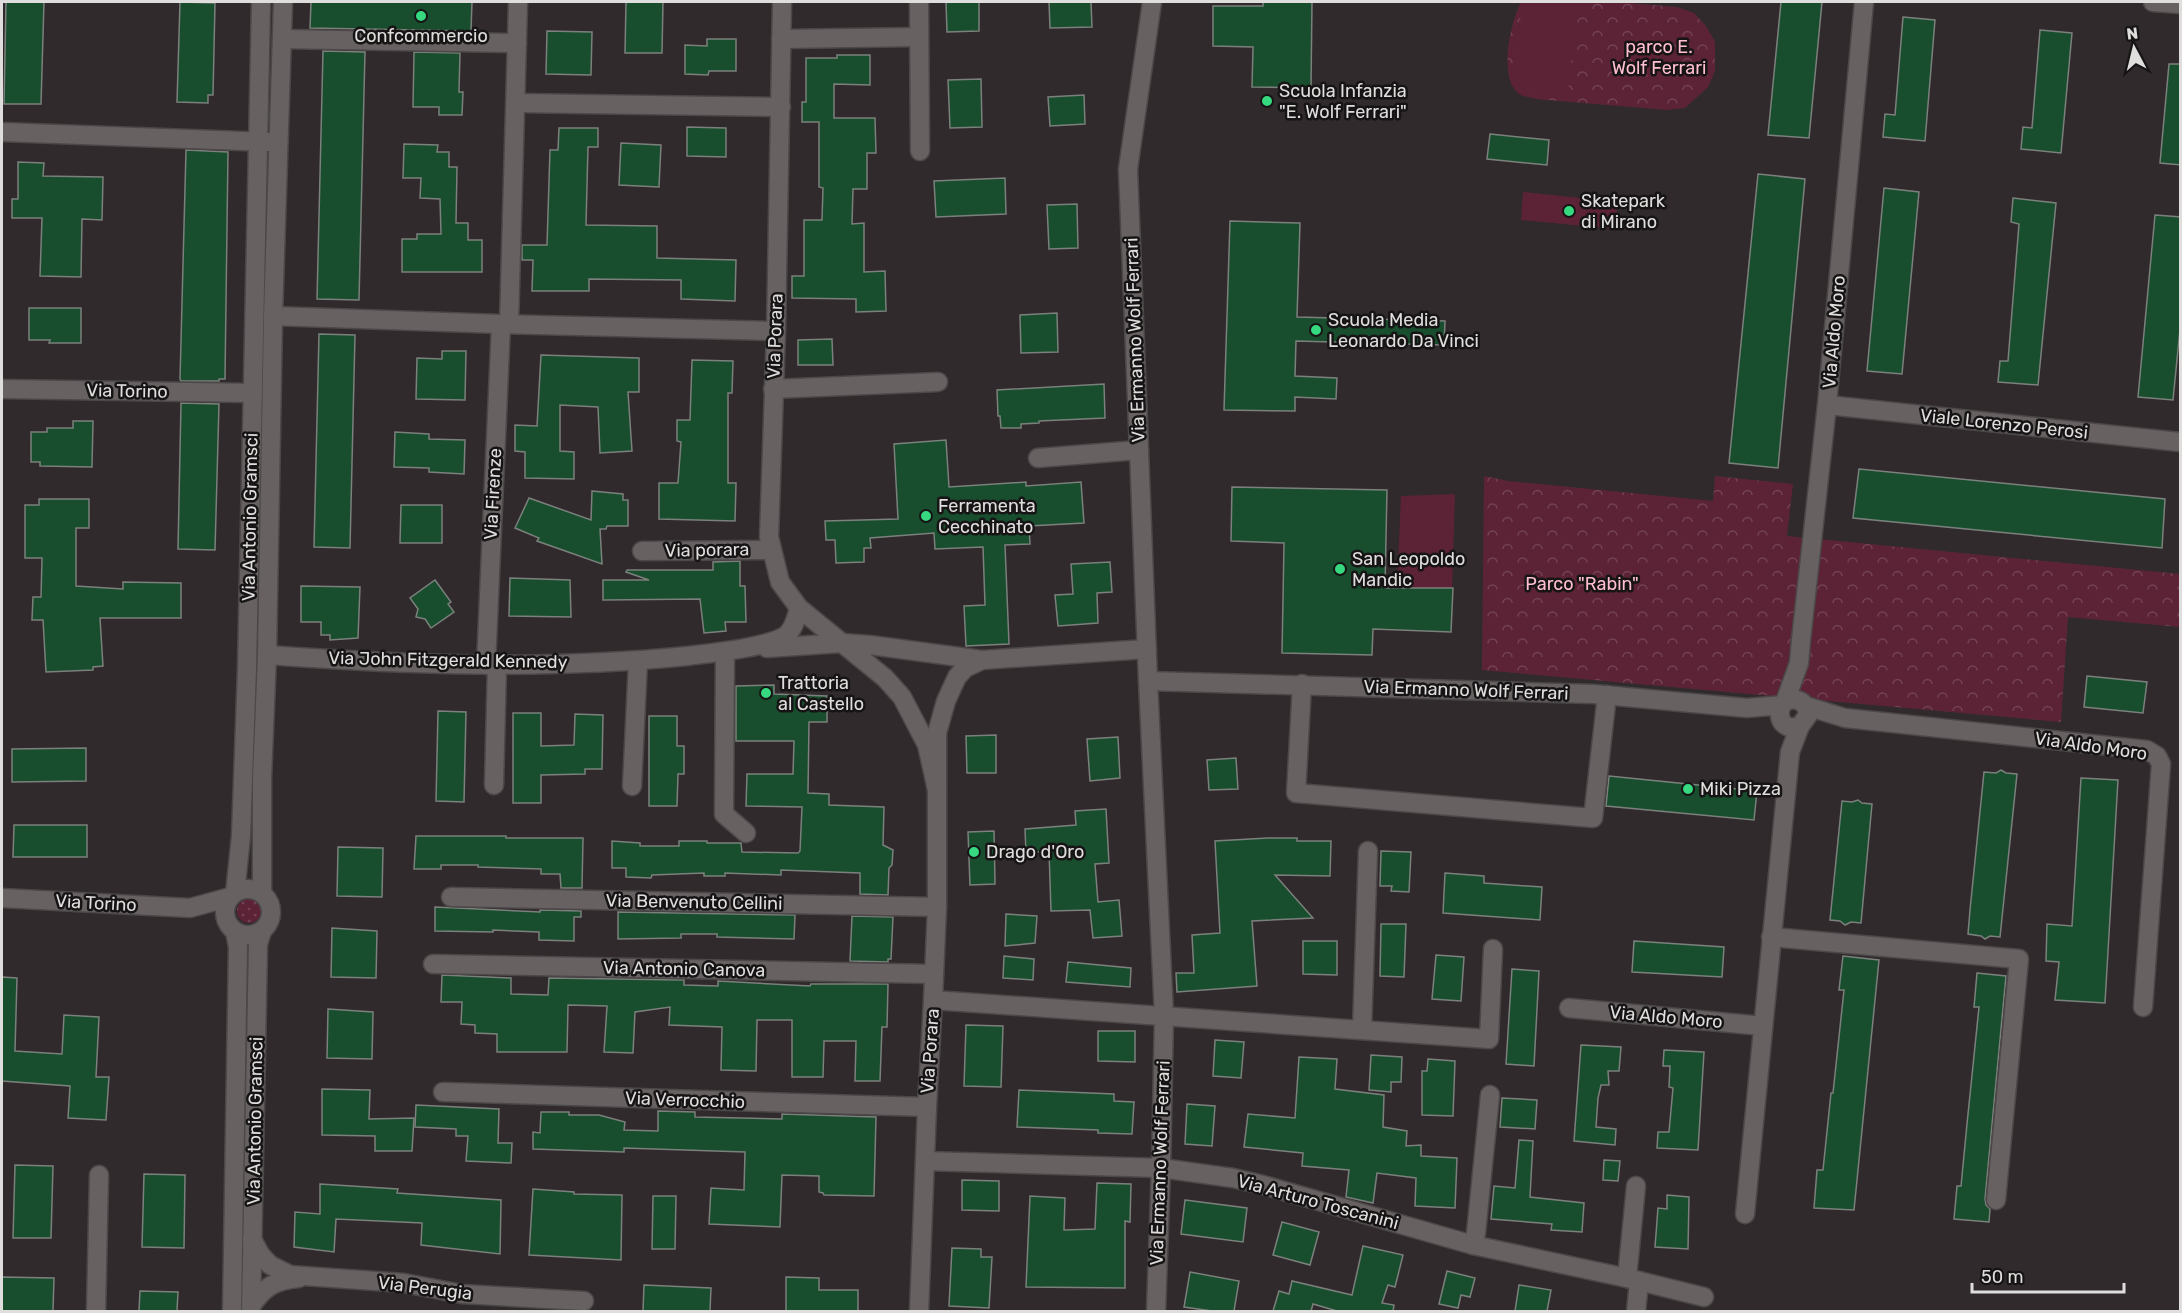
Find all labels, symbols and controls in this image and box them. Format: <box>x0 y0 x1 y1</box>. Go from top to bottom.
marker: Confcommercio <box>414 9 428 23</box>
north arrow <box>2104 18 2164 78</box>
text: N <box>2125 23 2139 44</box>
place label: Confcommercio <box>354 25 488 47</box>
park label: parco E. Wolf Ferrari <box>1612 36 1706 79</box>
place label: Scuola Infanzia "E. Wolf Ferrari" <box>1279 80 1407 123</box>
marker: Scuola Infanzia "E. Wolf Ferrari" <box>1260 94 1274 108</box>
place label: Skatepark di Mirano <box>1581 190 1666 233</box>
marker: Skatepark di Mirano <box>1562 204 1576 218</box>
street label: Via Ermanno Wolf Ferrari <box>1120 237 1150 443</box>
street label: Via Aldo Moro <box>1818 275 1850 389</box>
street label: Via Porara <box>763 293 787 379</box>
place label: Scuola Media Leonardo Da Vinci <box>1328 309 1479 352</box>
marker: Scuola Media Leonardo Da Vinci <box>1309 323 1323 337</box>
street label: Via Torino <box>86 379 168 403</box>
street label: Viale Lorenzo Perosi <box>1919 404 2089 444</box>
street label: Via Antonio Gramsci <box>238 433 262 601</box>
street label: Via Firenze <box>480 447 506 541</box>
place label: Ferramenta Cecchinato <box>938 495 1036 538</box>
marker: Ferramenta Cecchinato <box>919 509 933 523</box>
street label: Via porara <box>664 538 750 562</box>
place label: San Leopoldo Mandic <box>1352 548 1465 591</box>
marker: San Leopoldo Mandic <box>1333 562 1347 576</box>
park label: Parco "Rabin" <box>1525 573 1639 595</box>
street label: Via John Fitzgerald Kennedy <box>328 647 568 673</box>
place label: Trattoria al Castello <box>778 672 864 715</box>
street label: Via Ermanno Wolf Ferrari <box>1363 675 1569 705</box>
marker: Trattoria al Castello <box>759 686 773 700</box>
street label: Via Aldo Moro <box>2033 727 2149 765</box>
place label: Miki Pizza <box>1700 778 1781 800</box>
marker: Miki Pizza <box>1681 782 1695 796</box>
place label: Drago d'Oro <box>986 841 1084 863</box>
marker: Drago d'Oro <box>967 845 981 859</box>
street label: Via Benvenuto Cellini <box>605 889 783 915</box>
street label: Via Torino <box>55 890 137 916</box>
street label: Via Antonio Canova <box>603 957 765 981</box>
street label: Via Aldo Moro <box>1609 1001 1723 1033</box>
street label: Via Porara <box>916 1008 944 1094</box>
street label: Via Antonio Gramsci <box>243 1037 267 1205</box>
street label: Via Ermanno Wolf Ferrari <box>1145 1060 1175 1266</box>
street label: Via Verrocchio <box>625 1087 745 1113</box>
street label: Via Arturo Toscanini <box>1235 1170 1401 1234</box>
scale bar <box>1972 1256 2124 1294</box>
text: 50 m <box>1981 1266 2024 1288</box>
street label: Via Perugia <box>377 1271 473 1305</box>

